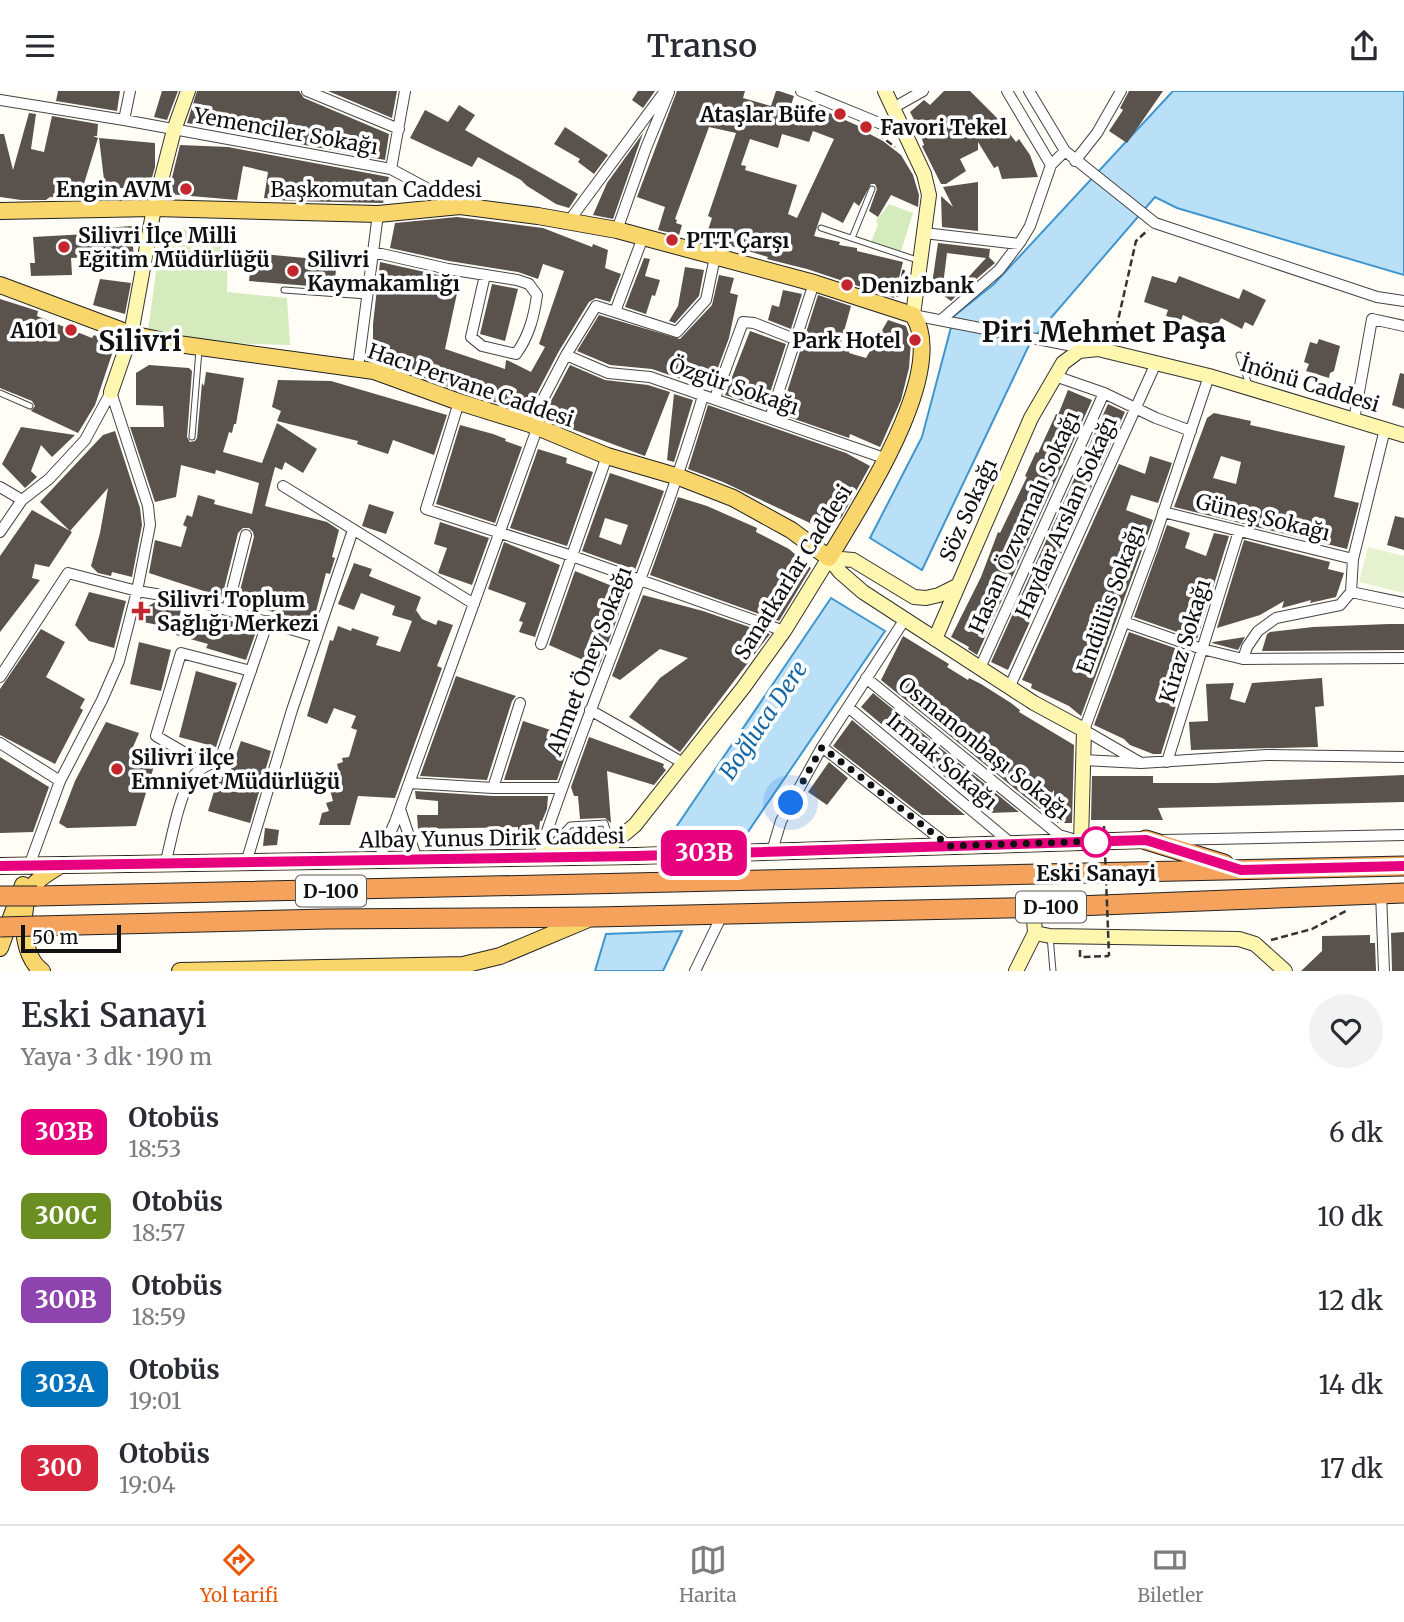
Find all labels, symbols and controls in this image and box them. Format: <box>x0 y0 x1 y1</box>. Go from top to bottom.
text: Transo <box>647 26 757 66</box>
icon: menu <box>21 27 59 65</box>
icon: share <box>1345 27 1383 65</box>
street label: Yemenciler Sokağı <box>191 101 380 161</box>
place label: Ataşlar Büfe <box>699 101 826 128</box>
marker: Ataşlar Büfe <box>832 106 848 122</box>
place label: Favori Tekel <box>880 114 1007 141</box>
marker: Favori Tekel <box>858 119 874 135</box>
place label: Engin AVM <box>56 176 173 203</box>
street label: Başkomutan Caddesi <box>270 176 482 203</box>
marker: Engin AVM <box>178 181 194 197</box>
place label: Silivri İlçe Milli Eğitim Müdürlüğü <box>78 222 270 273</box>
place label: PTT Çarşı <box>686 227 790 254</box>
marker: PTT Çarşı <box>664 232 680 248</box>
marker: Silivri İlçe Milli Eğitim Müdürlüğü <box>56 239 72 255</box>
place label: Silivri Kaymakamlığı <box>307 246 460 297</box>
marker: Silivri Kaymakamlığı <box>285 263 301 279</box>
place label: Denizbank <box>861 272 975 299</box>
marker: Denizbank <box>839 277 855 293</box>
district label: Piri Mehmet Paşa <box>982 314 1227 350</box>
place label: A101 <box>9 317 57 344</box>
marker: A101 <box>63 322 79 338</box>
district label: Silivri <box>98 323 182 359</box>
place label: Park Hotel <box>792 327 901 354</box>
marker: Park Hotel <box>907 332 923 348</box>
street label: Hacı Pervane Caddesi <box>364 337 578 433</box>
street label: İnönü Caddesi <box>1237 350 1383 418</box>
street label: Özgür Sokağı <box>665 351 803 421</box>
street label: Hasan Özvarnalı Sokağı <box>963 406 1085 637</box>
street label: Haydar Arslan Sokağı <box>1009 412 1123 622</box>
street label: Söz Sokağı <box>933 454 1003 566</box>
street label: Sanatkarlar Caddesi <box>728 479 858 665</box>
street label: Güneş Sokağı <box>1193 487 1333 547</box>
street label: Endülüs Sokağı <box>1071 521 1150 677</box>
street label: Ahmet Öney Sokağı <box>540 563 638 760</box>
street label: Kiraz Sokağı <box>1153 576 1217 706</box>
place label: Silivri Toplum Sağlığı Merkezi <box>157 586 319 637</box>
marker: Silivri Toplum Sağlığı Merkezi <box>131 601 151 621</box>
water label: Boğluca Dere <box>713 655 813 785</box>
street label: Osmanonbaşı Sokağı <box>893 671 1075 825</box>
street label: Irmak Sokağı <box>881 707 1003 815</box>
place label: Silivri ilçe Emniyet Müdürlüğü <box>131 744 340 795</box>
marker: Silivri ilçe Emniyet Müdürlüğü <box>109 761 125 777</box>
your location <box>773 785 808 820</box>
street label: Albay Yunus Dirik Caddesi <box>358 822 625 854</box>
marker: Eski Sanayi <box>1081 827 1111 857</box>
line badge: 303B <box>655 830 753 876</box>
text: 303B <box>675 837 733 868</box>
place label: Eski Sanayi <box>1036 860 1156 887</box>
road number: D-100 <box>296 876 366 907</box>
road number: D-100 <box>1016 891 1086 923</box>
scale bar <box>21 922 121 954</box>
text: 50 m <box>32 925 78 949</box>
button: heart <box>1309 994 1383 1068</box>
text: Eski Sanayi <box>21 995 207 1036</box>
text: Yaya · 3 dk · 190 m <box>21 1042 212 1071</box>
text: Otobüs <box>128 1101 219 1134</box>
text: 303B <box>35 1116 93 1147</box>
text: 6 dk <box>1329 1116 1383 1149</box>
text: 18:53 <box>128 1134 182 1163</box>
text: Otobüs <box>132 1185 223 1218</box>
text: 300C <box>35 1200 97 1231</box>
text: 10 dk <box>1317 1200 1383 1233</box>
text: 18:57 <box>132 1218 185 1247</box>
text: Otobüs <box>132 1269 222 1302</box>
text: 300B <box>35 1284 97 1315</box>
text: 12 dk <box>1318 1284 1383 1317</box>
text: 18:59 <box>132 1302 186 1331</box>
text: Otobüs <box>129 1353 220 1386</box>
text: 303A <box>35 1368 94 1399</box>
text: 14 dk <box>1318 1368 1383 1401</box>
text: 19:01 <box>129 1386 181 1415</box>
text: Otobüs <box>119 1437 210 1470</box>
text: 300 <box>37 1452 82 1483</box>
text: 17 dk <box>1320 1452 1383 1485</box>
text: 19:04 <box>119 1470 176 1499</box>
tab: Yol tarifi <box>200 1541 278 1607</box>
tab: Harita <box>679 1541 737 1607</box>
tab: Biletler <box>1137 1541 1204 1607</box>

